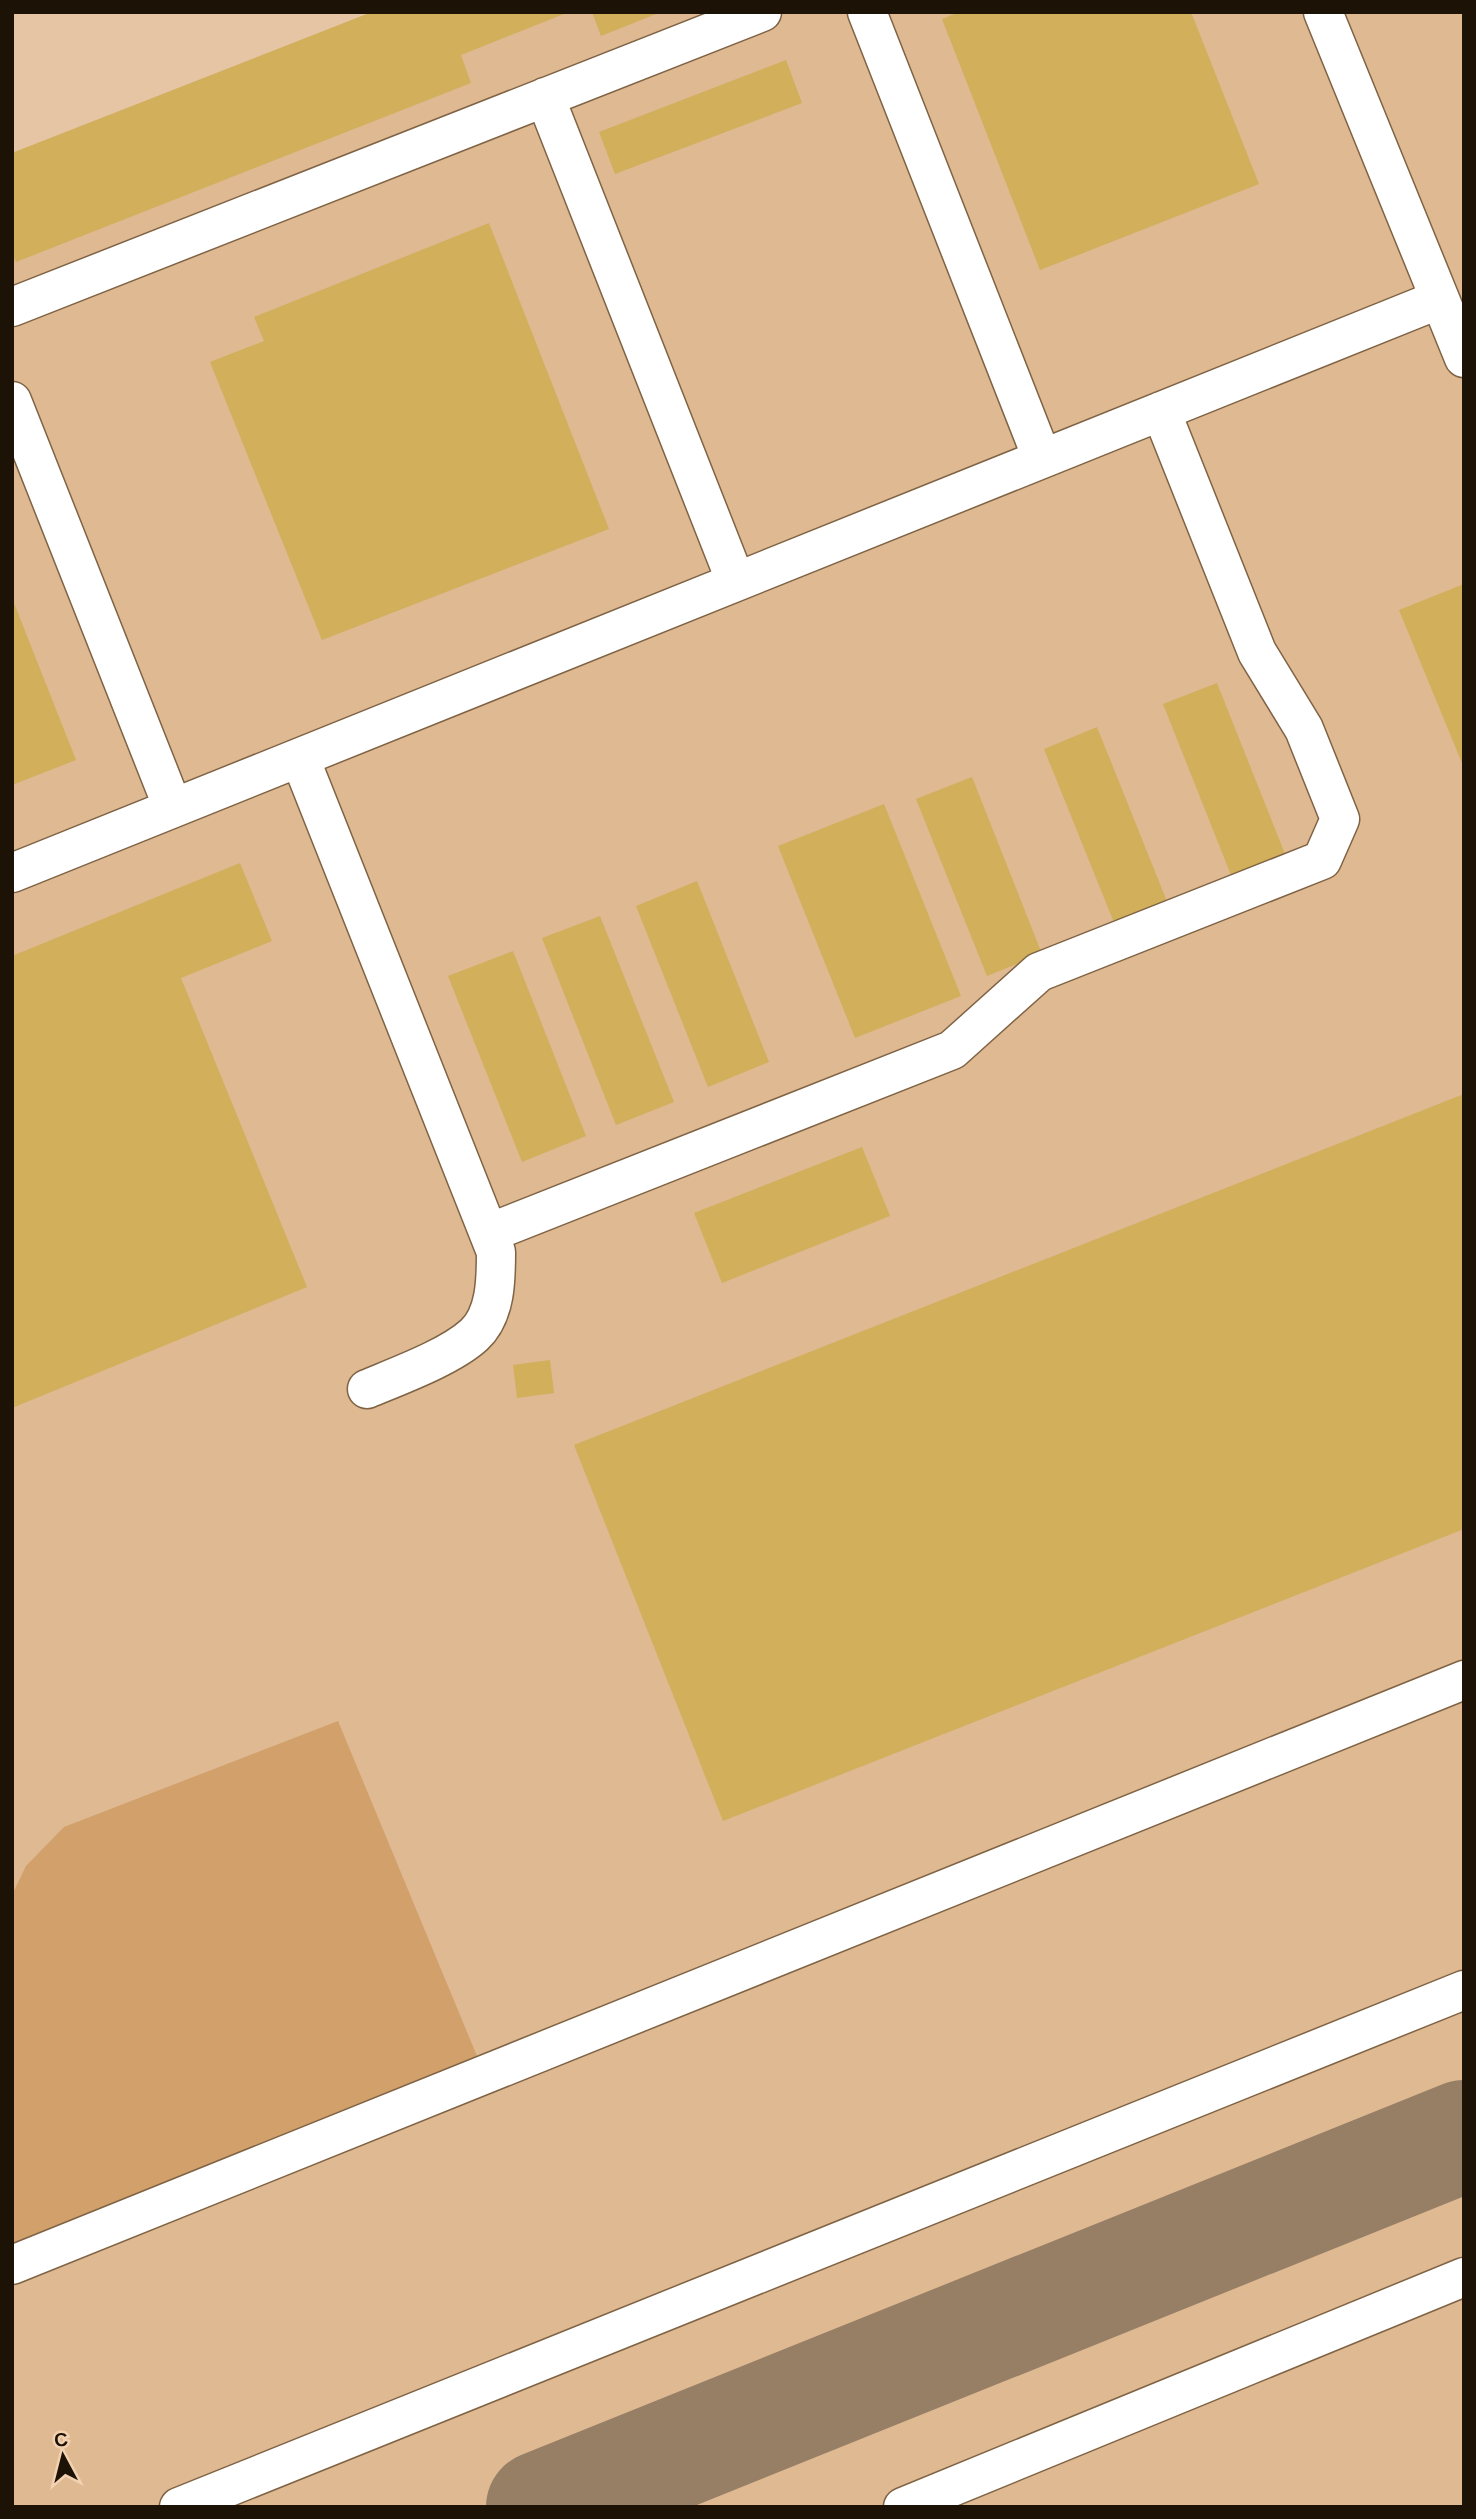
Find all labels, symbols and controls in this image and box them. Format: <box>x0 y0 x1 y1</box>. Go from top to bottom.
north arrow <box>28 2421 98 2491</box>
text: С <box>53 2428 69 2451</box>

